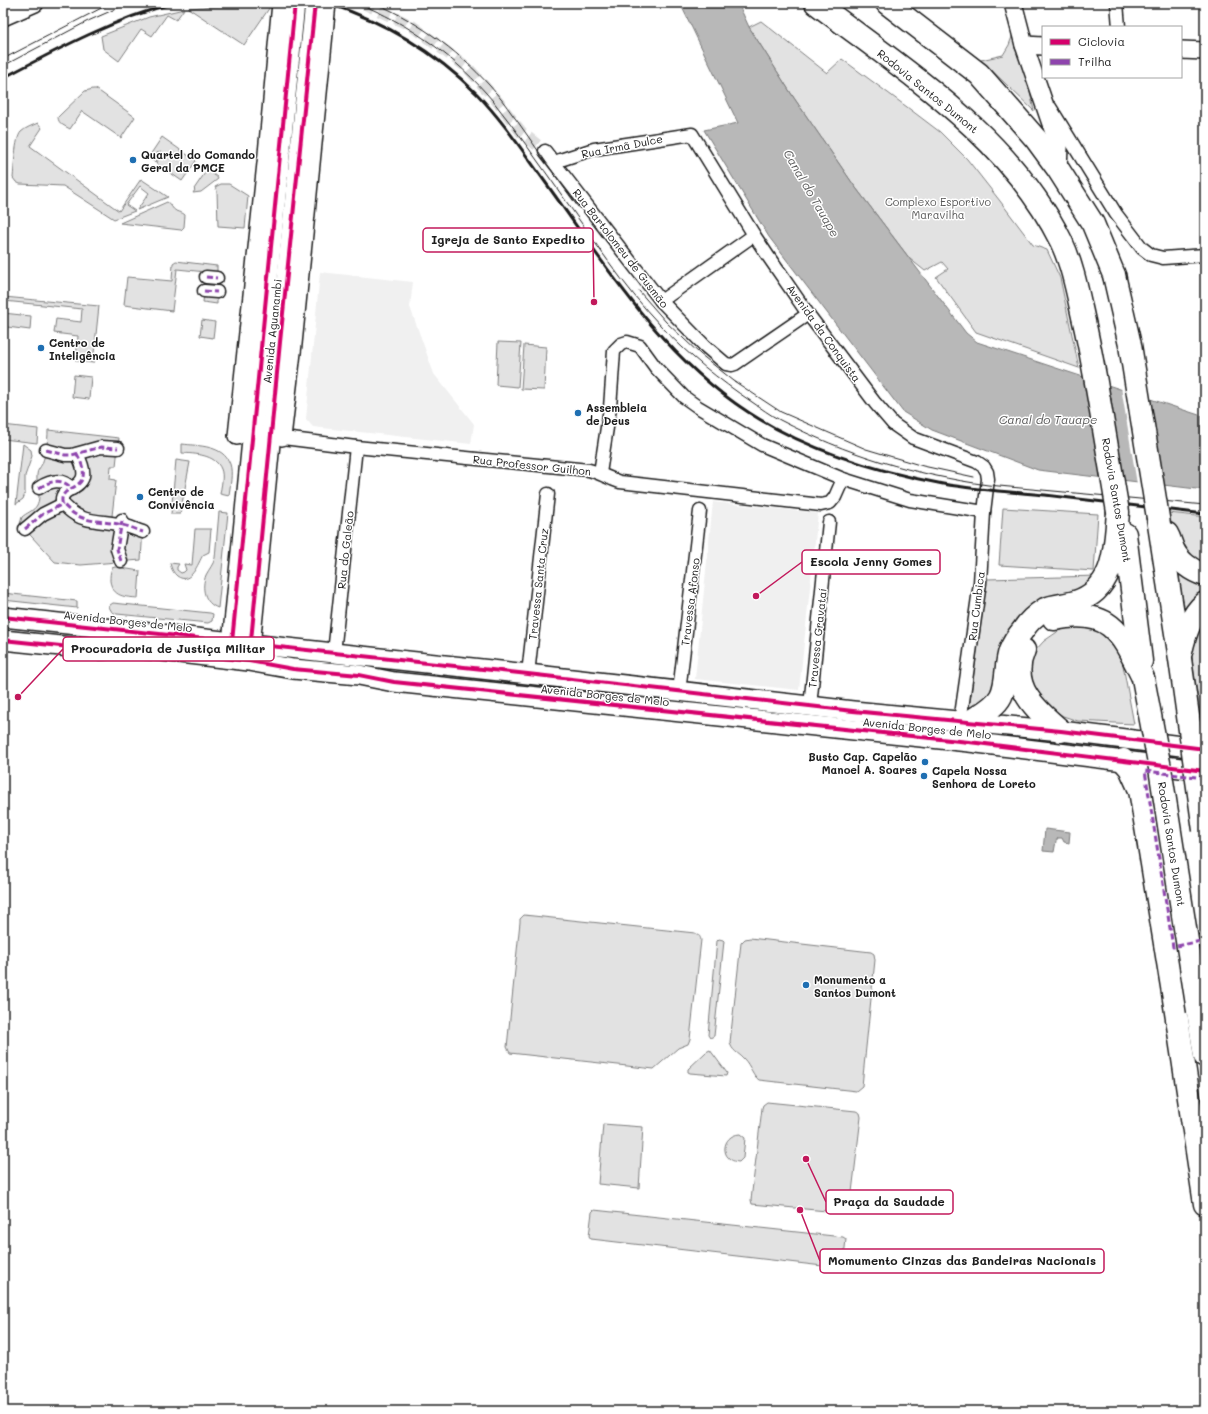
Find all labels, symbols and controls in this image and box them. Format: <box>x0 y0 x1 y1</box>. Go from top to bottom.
legend <box>1042 26 1182 78</box>
text: Ciclovia <box>1078 33 1125 49</box>
street label: Rodovia Santos Dumont <box>874 46 982 137</box>
text: Trilha <box>1078 53 1112 69</box>
street label: Rua Irmã Dulce <box>580 131 664 161</box>
water label: Canal do Tauape <box>780 146 844 240</box>
place label: Quartel do Comando Geral da PMCE <box>141 147 255 175</box>
marker: Quartel do Comando Geral da PMCE <box>128 155 138 165</box>
street label: Rua Bartolomeu de Gusmão <box>570 185 673 311</box>
park label: Complexo Esportivo Maravilha <box>885 194 992 222</box>
callout: Igreja de Santo Expedito <box>423 228 593 252</box>
text: Igreja de Santo Expedito <box>431 231 585 247</box>
street label: Avenida Aguanambi <box>259 278 285 384</box>
street label: Avenida da Conquista <box>783 281 865 385</box>
place label: Centro de Inteligência <box>49 335 116 363</box>
marker: Centro de Inteligência <box>36 343 46 353</box>
place label: Assembleia de Deus <box>586 400 647 428</box>
marker: Assembleia de Deus <box>573 408 583 418</box>
water label: Canal do Tauape <box>999 411 1097 427</box>
street label: Rodovia Santos Dumont <box>1099 437 1135 563</box>
street label: Rua Professor Guilhon <box>472 451 592 479</box>
place label: Centro de Convivência <box>148 484 215 512</box>
marker: Centro de Convivência <box>135 492 145 502</box>
street label: Rua do Galeão <box>333 510 357 590</box>
street label: Travessa Santa Cruz <box>525 527 551 641</box>
callout: Escola Jenny Gomes <box>802 550 940 574</box>
text: Escola Jenny Gomes <box>810 553 932 569</box>
street label: Travessa Afonso <box>677 557 703 647</box>
street label: Rua Cumbica <box>964 570 988 642</box>
street label: Travessa Gravataí <box>804 587 830 689</box>
street label: Avenida Borges de Melo <box>63 607 193 635</box>
callout: Procuradoria de Justiça Militar <box>63 637 274 661</box>
text: Procuradoria de Justiça Militar <box>71 640 265 656</box>
street label: Avenida Borges de Melo <box>540 681 670 709</box>
street label: Avenida Borges de Melo <box>862 714 992 742</box>
place label: Busto Cap. Capelão Manoel A. Soares <box>808 749 917 777</box>
marker: Busto Cap. Capelão Manoel A. Soares <box>920 757 930 767</box>
place label: Capela Nossa Senhora de Loreto <box>932 763 1036 791</box>
marker: Capela Nossa Senhora de Loreto <box>919 771 929 781</box>
street label: Rodovia Santos Dumont <box>1155 781 1189 907</box>
place label: Monumento a Santos Dumont <box>814 972 896 1000</box>
marker: Monumento a Santos Dumont <box>801 980 811 990</box>
callout: Praça da Saudade <box>826 1190 953 1214</box>
text: Praça da Saudade <box>833 1193 945 1209</box>
callout: Momumento Cinzas das Bandeiras Nacionais <box>820 1249 1104 1273</box>
text: Momumento Cinzas das Bandeiras Nacionais <box>828 1252 1096 1268</box>

